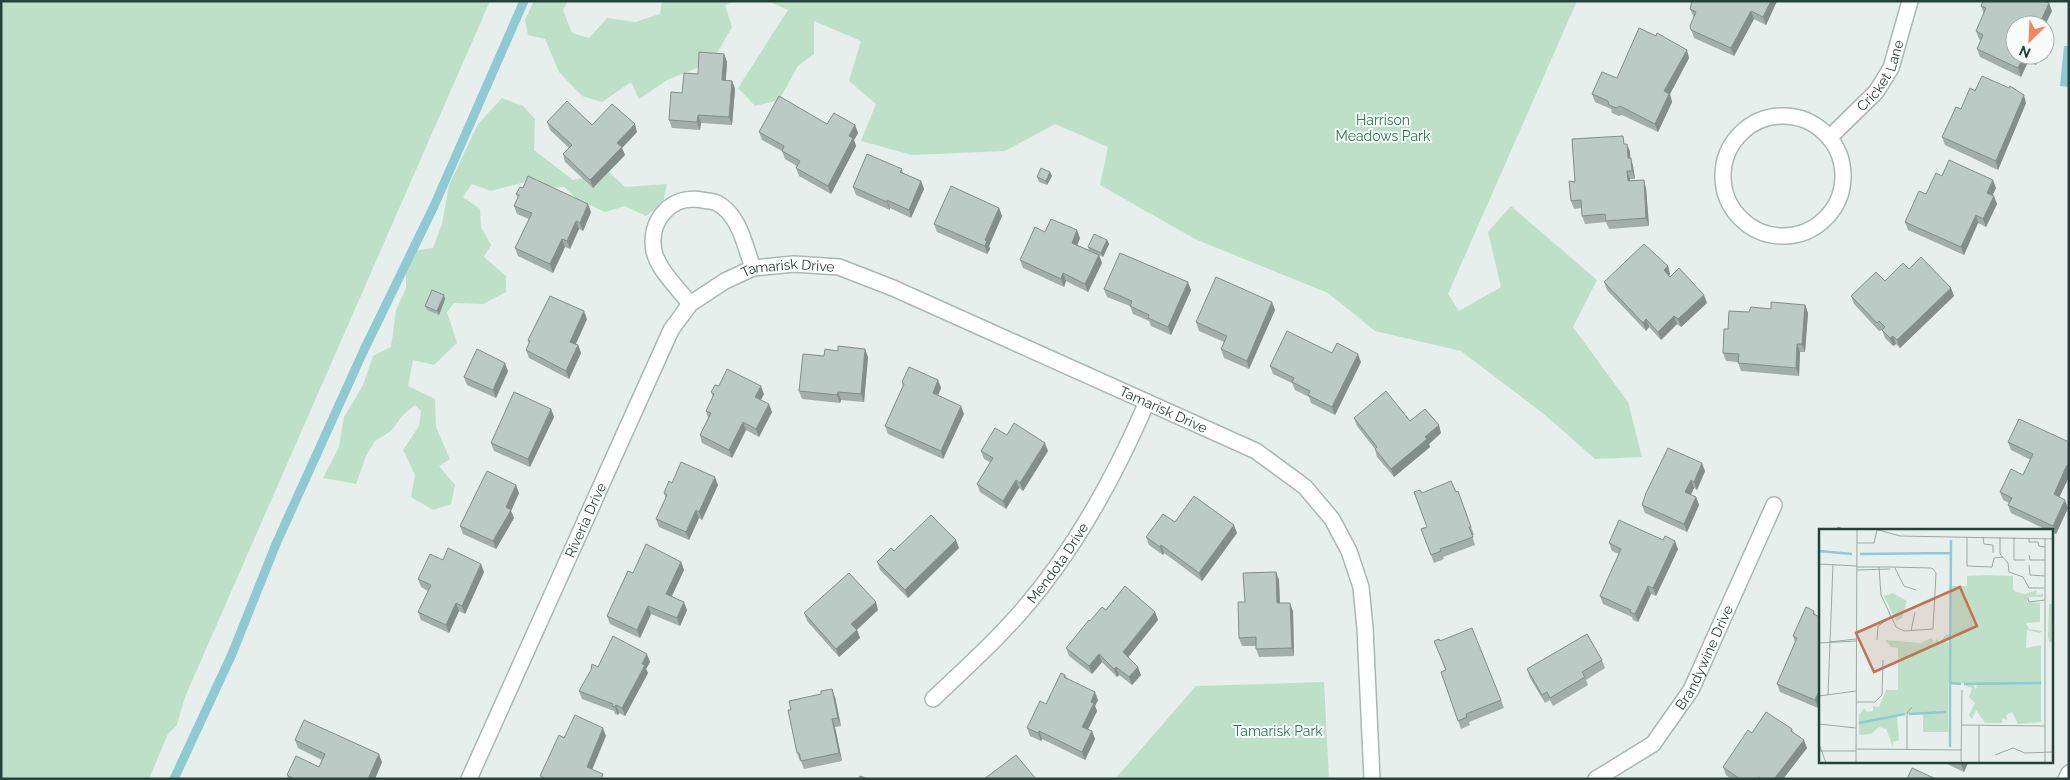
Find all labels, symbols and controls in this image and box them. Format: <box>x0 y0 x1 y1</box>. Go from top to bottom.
north arrow <box>2005 15 2055 65</box>
street label: Cricket Lane <box>1853 38 1907 114</box>
text: N <box>2017 42 2033 61</box>
park label: Harrison Meadows Park <box>1336 112 1431 144</box>
street label: Tamarisk Drive <box>738 256 835 281</box>
street label: Tamarisk Drive <box>1117 383 1210 436</box>
street label: Riveria Drive <box>562 480 609 560</box>
street label: Mendota Drive <box>1024 520 1091 606</box>
inset map <box>1819 529 2052 762</box>
street label: Brandywine Drive <box>1672 603 1736 713</box>
park label: Tamarisk Park <box>1233 723 1323 739</box>

